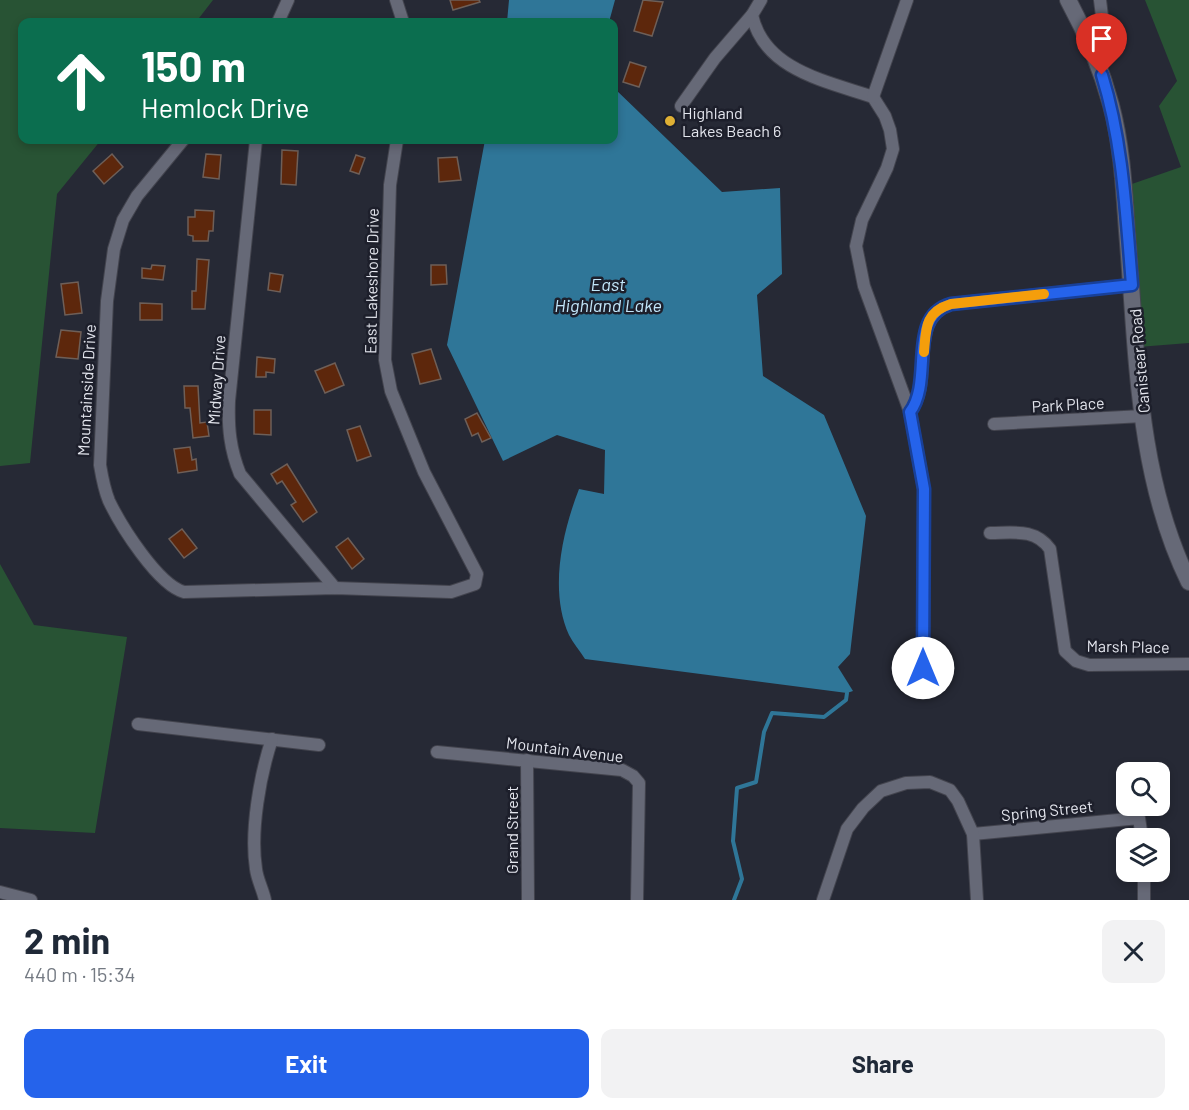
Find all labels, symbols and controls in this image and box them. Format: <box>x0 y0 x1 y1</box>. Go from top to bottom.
pin <box>1076 13 1127 75</box>
icon: arrive <box>1085 22 1118 55</box>
text: 150 m <box>141 40 246 90</box>
icon: ahead <box>42 42 120 120</box>
text: Hemlock Drive <box>141 91 309 123</box>
place label: Highland Lakes Beach 6 <box>682 103 781 140</box>
marker: Highland Lakes Beach 6 <box>663 114 677 128</box>
street label: East Lakeshore Drive <box>360 208 382 354</box>
water label: East Highland Lake <box>554 273 662 316</box>
street label: Canistear Road <box>1125 308 1153 414</box>
street label: Mountainside Drive <box>73 324 99 456</box>
street label: Midway Drive <box>203 334 229 426</box>
street label: Park Place <box>1031 393 1105 415</box>
position arrow <box>891 636 955 700</box>
street label: Marsh Place <box>1086 636 1170 656</box>
street label: Mountain Avenue <box>505 732 625 766</box>
map controls <box>1116 762 1170 882</box>
button: search <box>1116 762 1170 816</box>
street label: Grand Street <box>502 786 521 874</box>
street label: Spring Street <box>1000 796 1094 824</box>
button: layers <box>1116 828 1170 882</box>
text: 2 min <box>24 918 110 961</box>
button: close <box>1102 920 1165 983</box>
text: 440 m · 15:34 <box>24 962 135 986</box>
button: Exit <box>24 1029 589 1098</box>
button: Share <box>601 1029 1165 1098</box>

